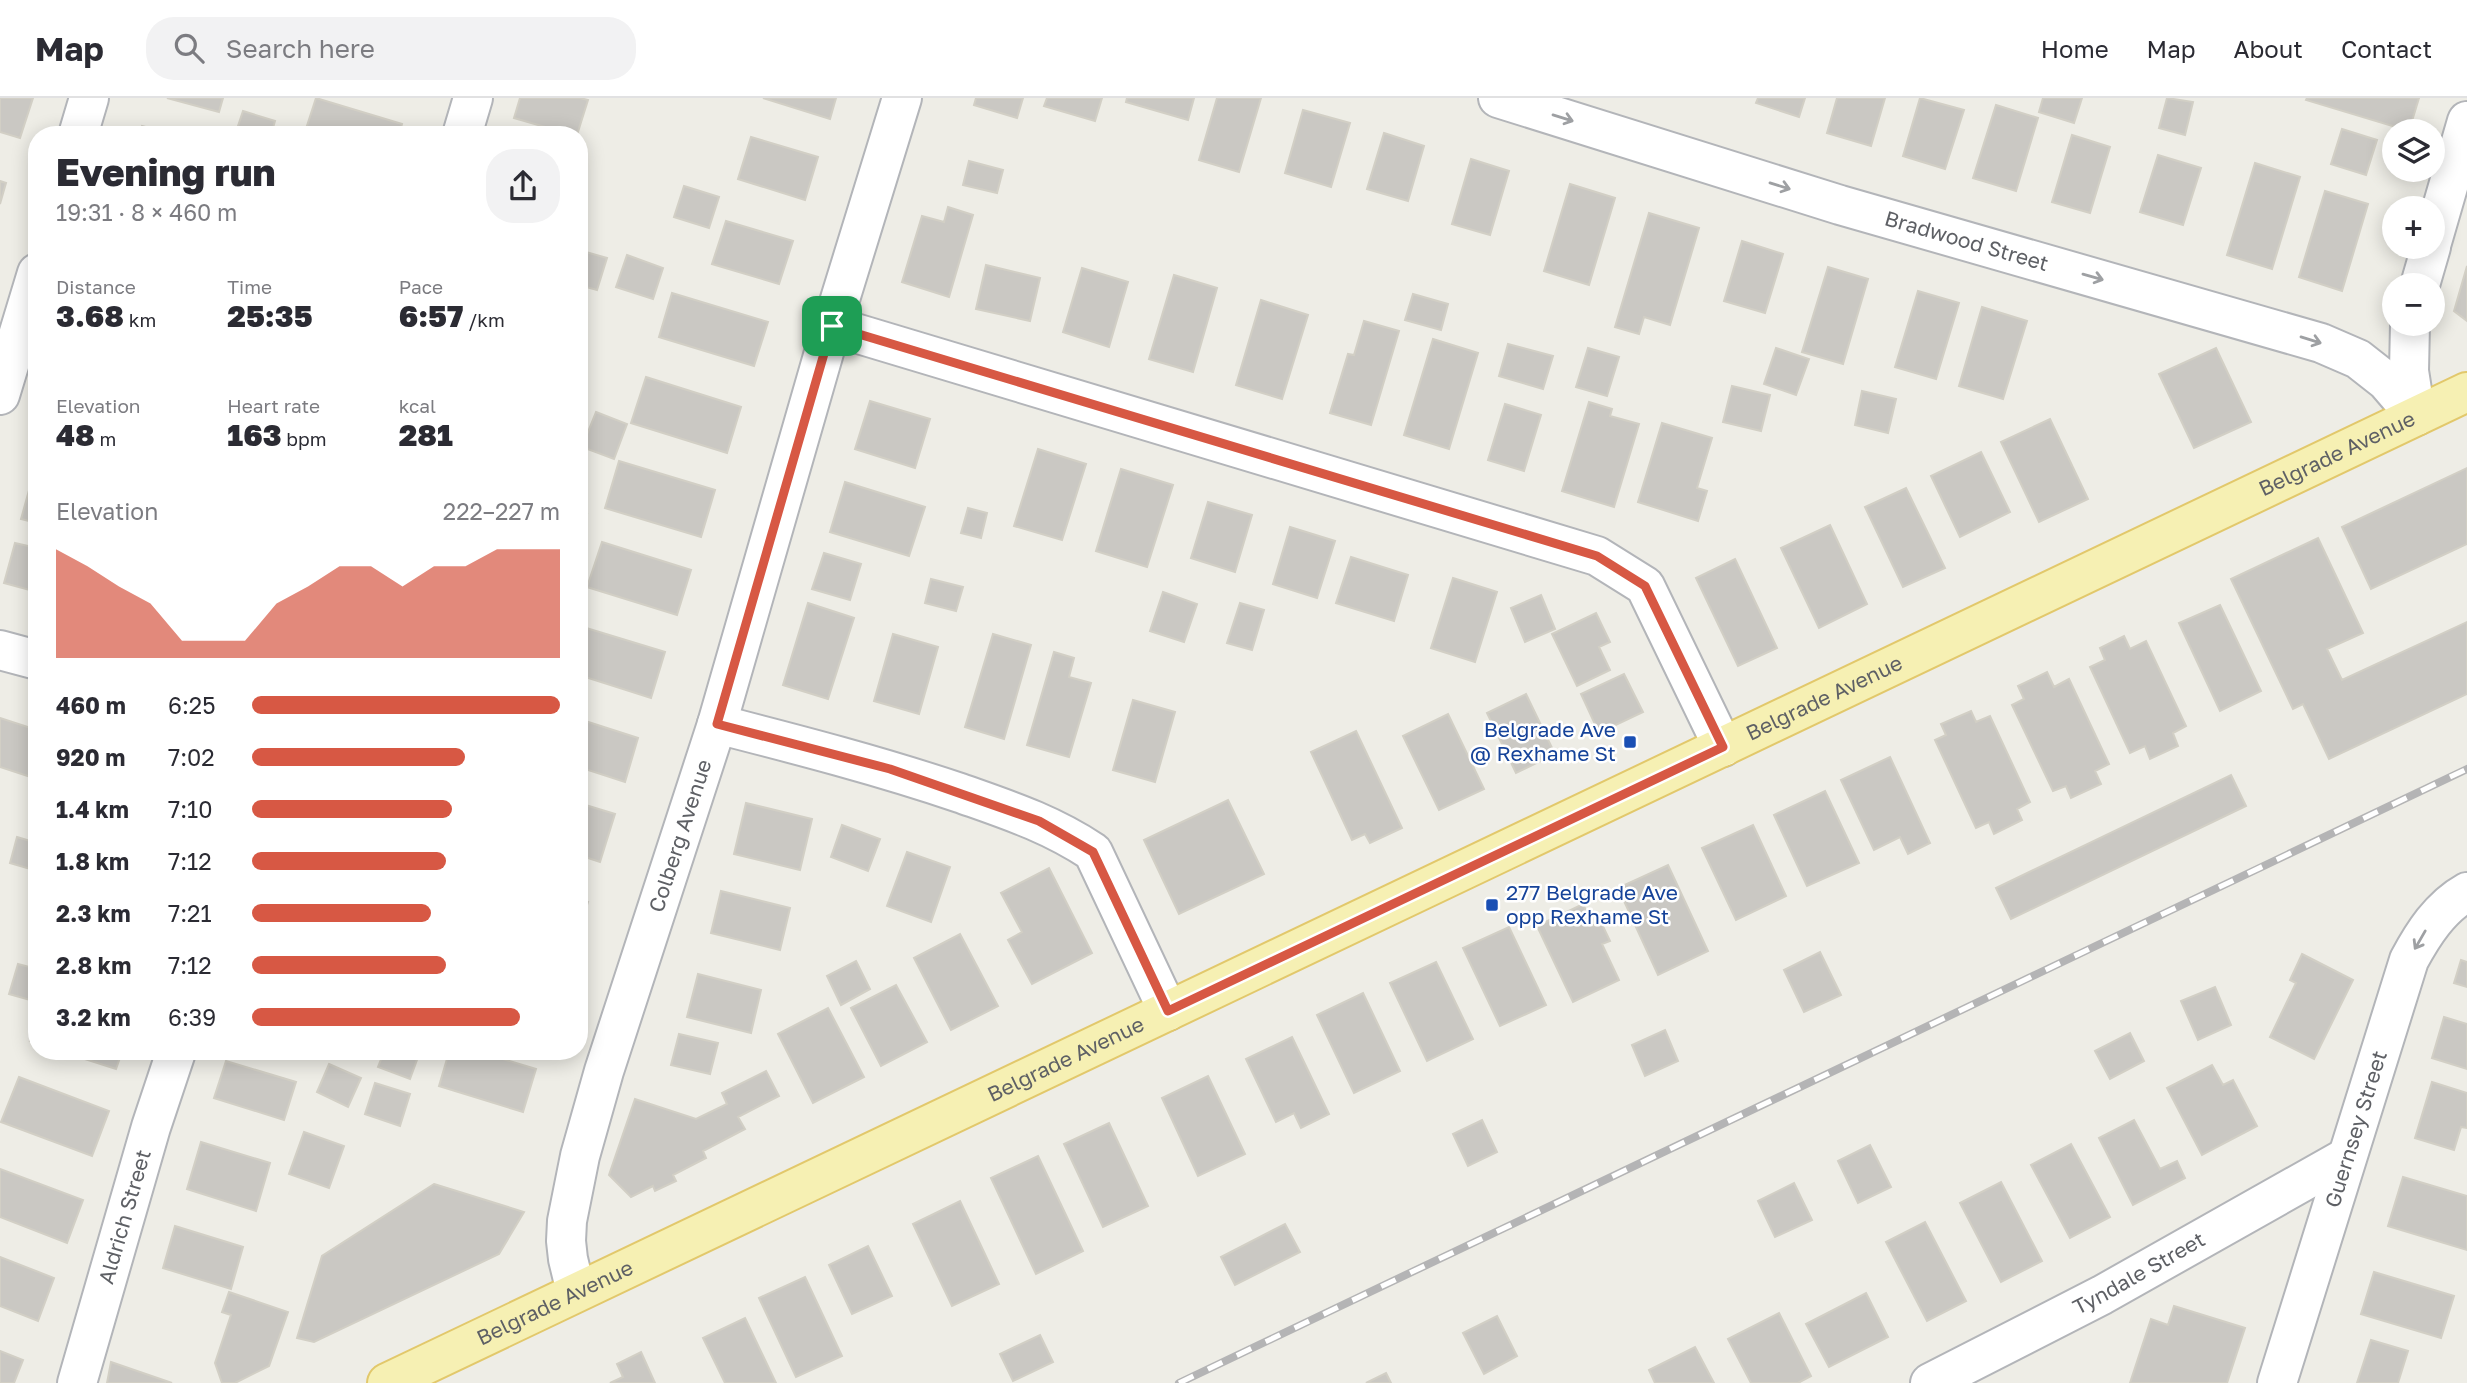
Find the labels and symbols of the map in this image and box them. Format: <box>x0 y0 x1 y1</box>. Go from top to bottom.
one-way arrow <box>1552 113 1574 126</box>
one-way arrow <box>1769 180 1791 193</box>
street label: Bradwood Street <box>1882 205 2052 276</box>
one-way arrow <box>2081 271 2103 284</box>
pin <box>802 296 862 356</box>
one-way arrow <box>2300 334 2322 347</box>
street label: Belgrade Avenue <box>2254 405 2419 501</box>
street label: Belgrade Avenue <box>1741 649 1906 746</box>
place label: Belgrade Ave @ Rexhame St <box>1470 716 1616 766</box>
marker: Belgrade Ave @ Rexhame St <box>1622 734 1638 750</box>
street label: Colberg Avenue <box>643 756 717 915</box>
place label: 277 Belgrade Ave opp Rexhame St <box>1506 879 1678 929</box>
marker: 277 Belgrade Ave opp Rexhame St <box>1484 897 1500 913</box>
one-way arrow <box>2413 930 2427 950</box>
street label: Belgrade Avenue <box>983 1010 1148 1107</box>
street label: Guernsey Street <box>2319 1047 2392 1210</box>
street label: Aldrich Street <box>92 1146 156 1287</box>
street label: Tyndale Street <box>2068 1226 2209 1320</box>
street label: Belgrade Avenue <box>472 1254 637 1350</box>

